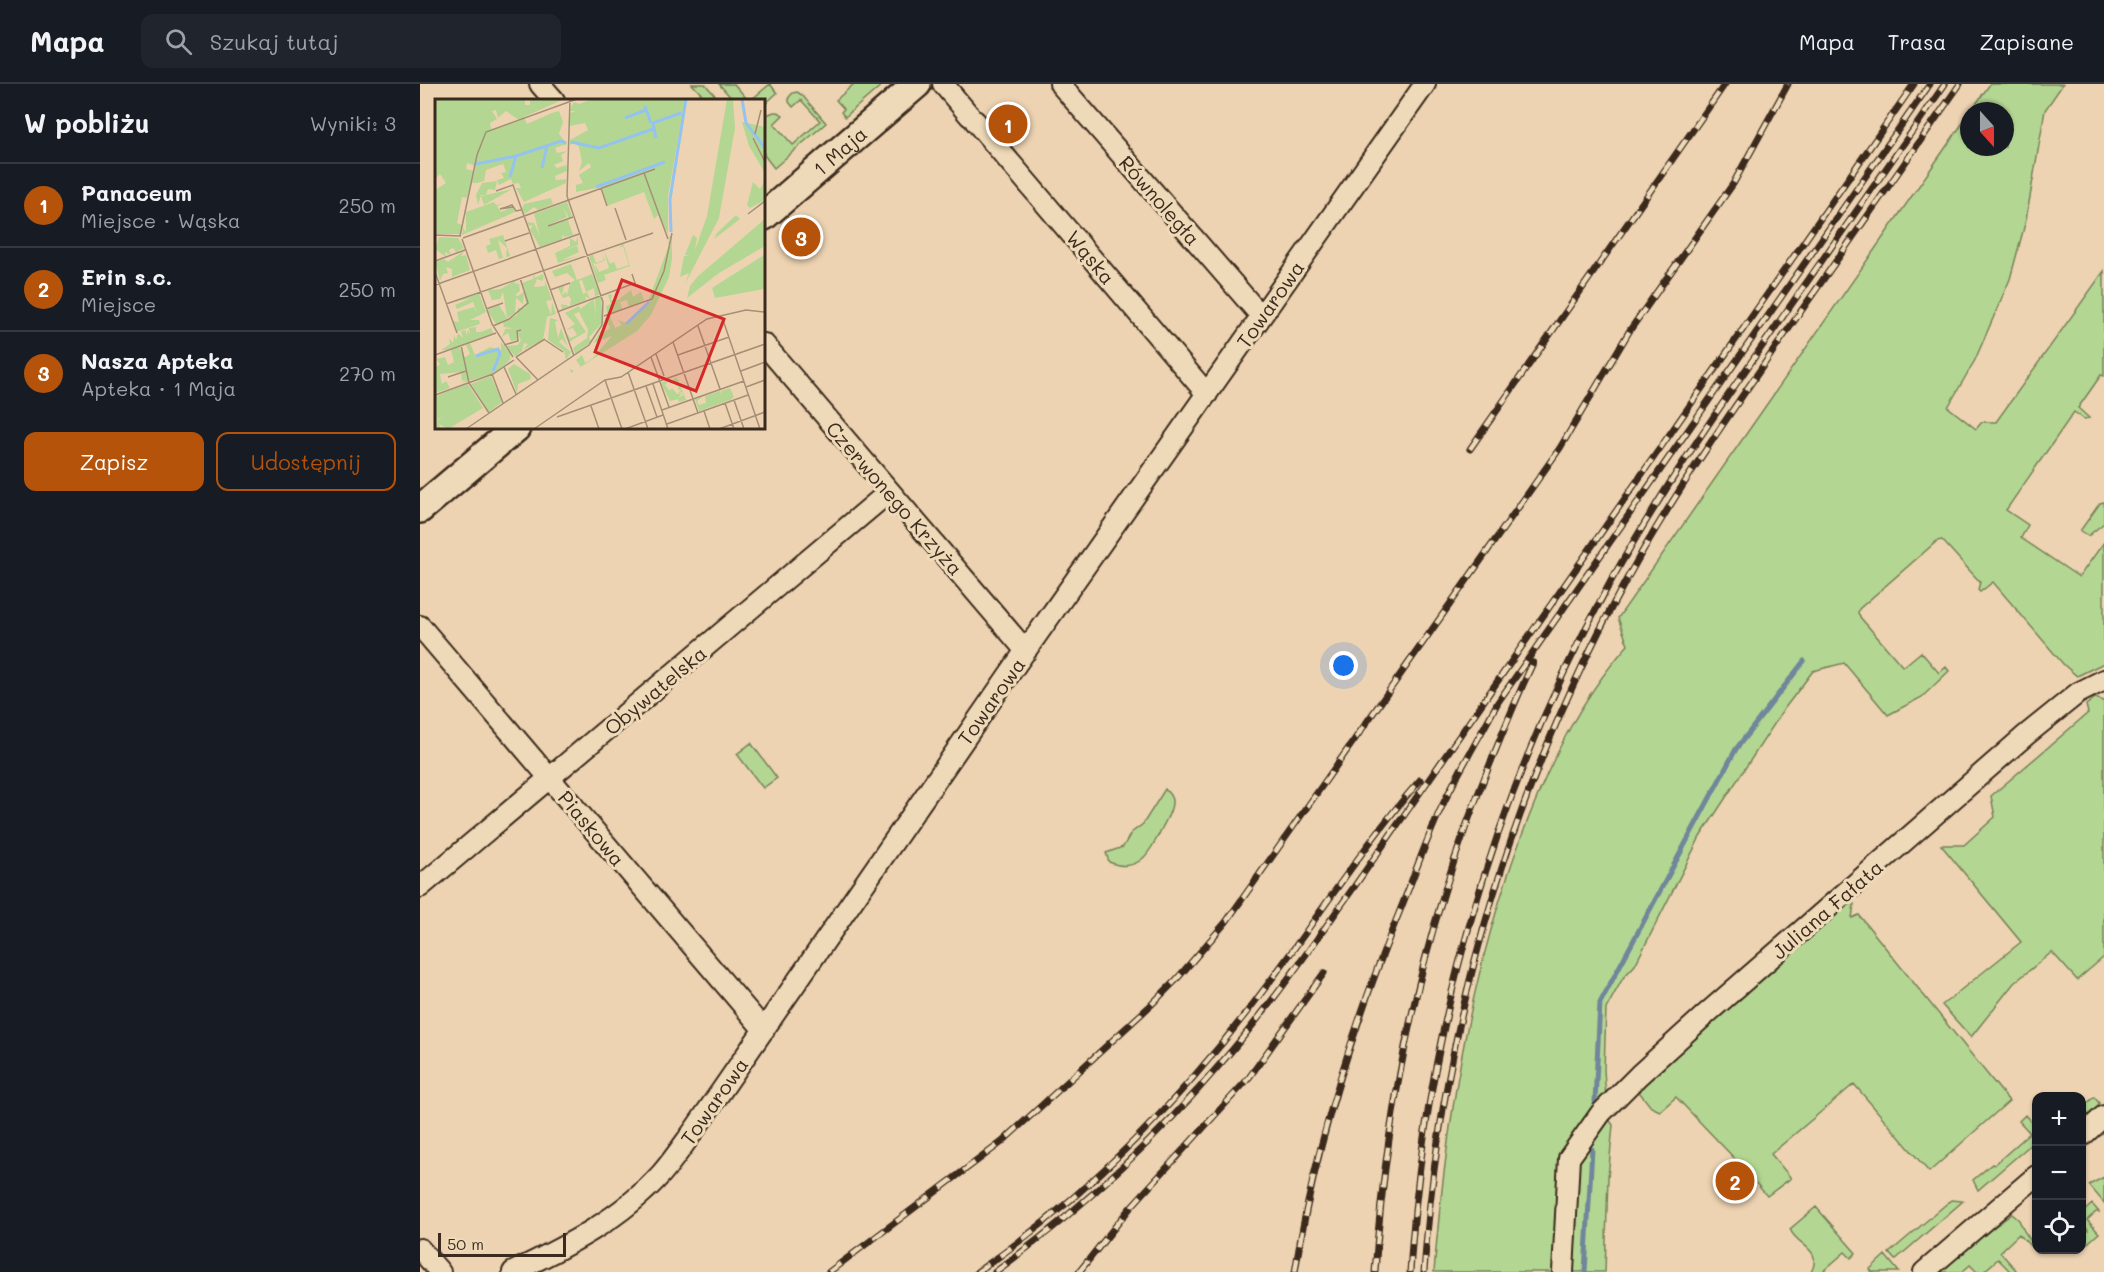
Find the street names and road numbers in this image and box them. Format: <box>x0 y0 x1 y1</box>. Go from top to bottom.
street label: 1 Maja <box>807 120 872 181</box>
street label: Równoległa <box>1114 150 1206 250</box>
street label: Wąska <box>1061 225 1121 289</box>
street label: Towarowa <box>1230 255 1310 353</box>
street label: Czerwonego Krzyża <box>821 416 969 580</box>
street label: Obywatelska <box>598 640 712 740</box>
street label: Towarowa <box>951 652 1031 750</box>
street label: Piaskowa <box>553 785 631 871</box>
street label: Juliana Fałata <box>1766 854 1888 964</box>
street label: Towarowa <box>674 1052 754 1150</box>

